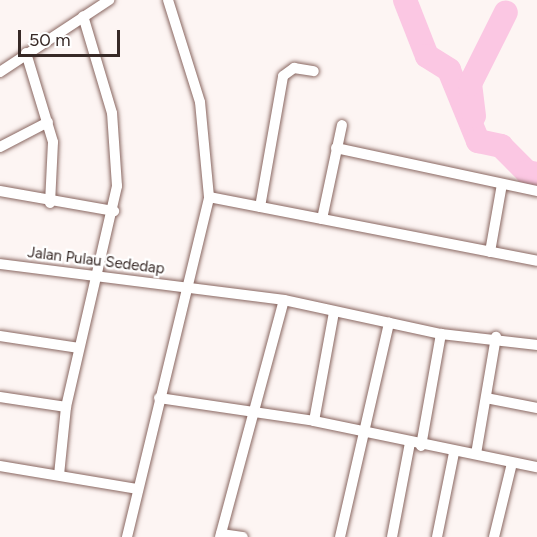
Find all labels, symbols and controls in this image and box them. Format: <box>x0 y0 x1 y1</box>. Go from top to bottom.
scale bar <box>21 18 123 56</box>
text: 50 m <box>29 29 71 51</box>
street label: Jalan Pulau Sededap <box>26 244 166 278</box>

